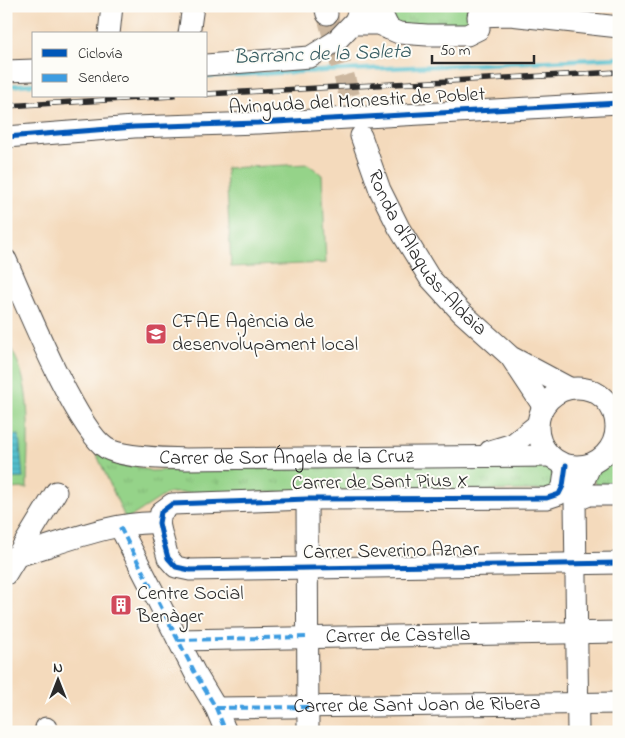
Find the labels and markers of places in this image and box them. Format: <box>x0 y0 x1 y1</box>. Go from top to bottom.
place label: CFAE Agència de desenvolupament local <box>172 308 358 360</box>
school or university icon: CFAE Agència de desenvolupament local <box>144 322 168 346</box>
place label: Centre Social Benàger <box>136 580 244 633</box>
building icon: Centre Social Benàger <box>109 593 133 617</box>

